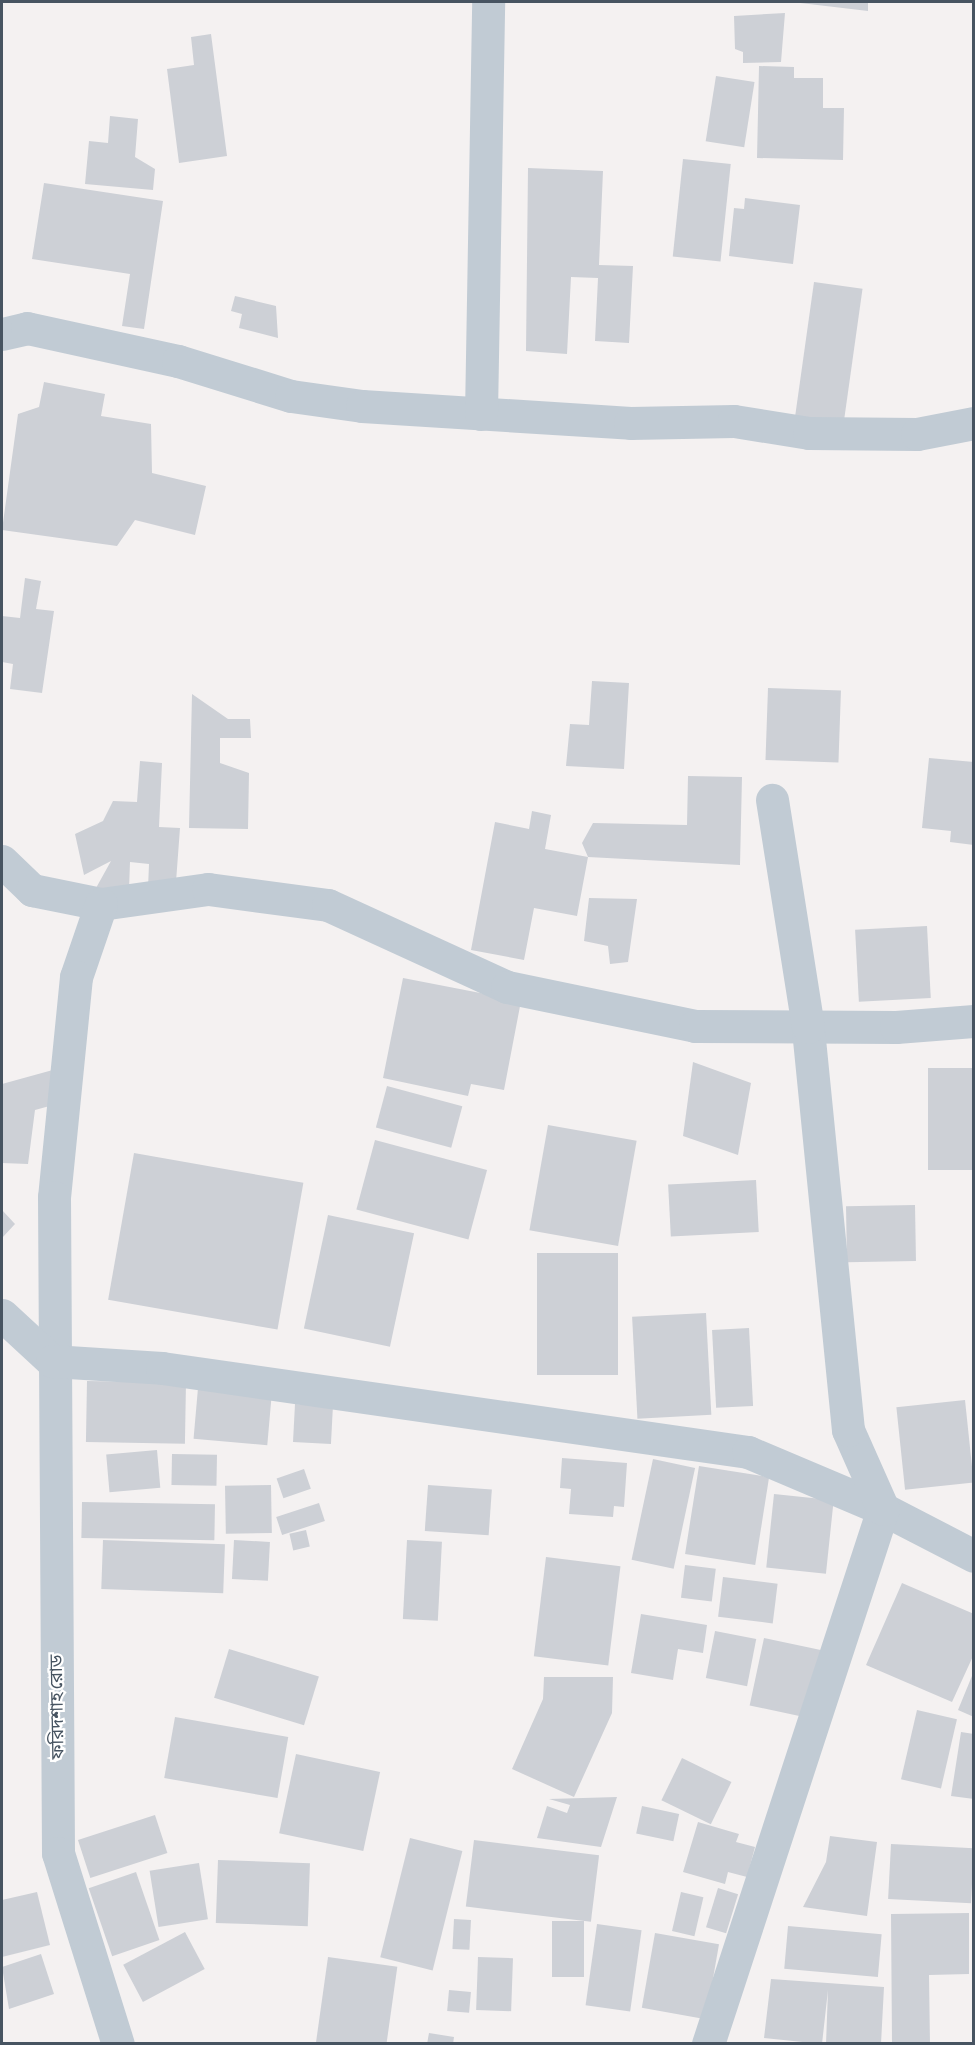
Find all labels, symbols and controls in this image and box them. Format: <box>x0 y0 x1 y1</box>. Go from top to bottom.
street label: ফরিদশাহ রোড <box>46 1654 70 1760</box>

